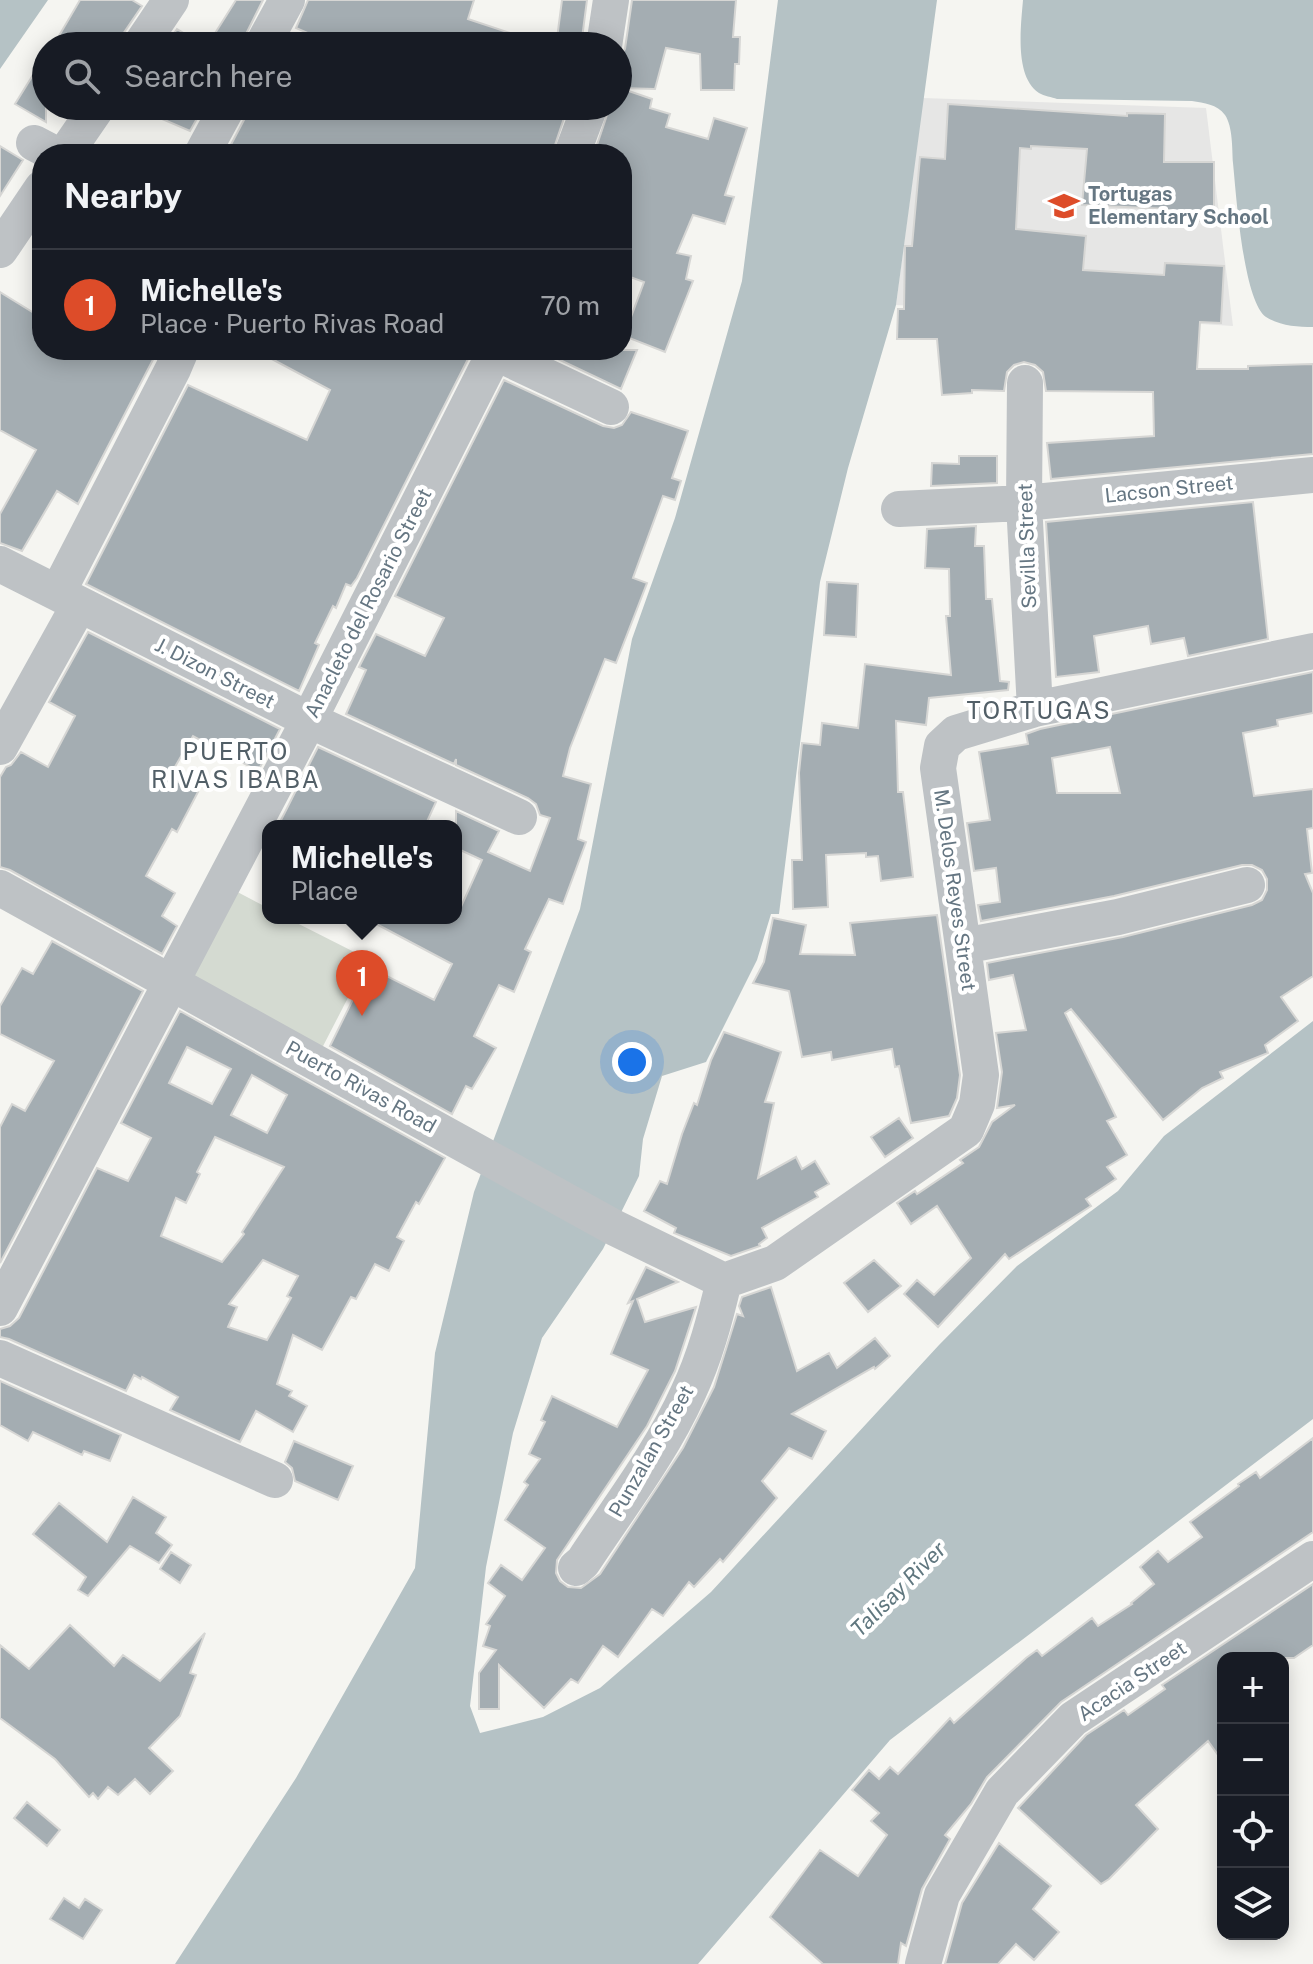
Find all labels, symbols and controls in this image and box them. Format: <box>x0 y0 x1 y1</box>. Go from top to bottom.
search box <box>32 32 632 120</box>
icon: search <box>60 54 104 98</box>
text: Search here <box>124 58 292 94</box>
text: Nearby <box>64 176 182 216</box>
place label: Tortugas Elementary School <box>1088 182 1269 229</box>
school or university icon: Tortugas Elementary School <box>1047 189 1081 223</box>
text: Michelle's <box>140 272 283 308</box>
text: 1 <box>84 290 96 321</box>
text: 70 m <box>540 290 600 321</box>
text: Place · Puerto Rivas Road <box>140 308 444 339</box>
street label: Lacson Street <box>1103 470 1235 508</box>
street label: Sevilla Street <box>1013 483 1041 609</box>
street label: Anacleto del Rosario Street <box>300 484 436 722</box>
street label: J. Dizon Street <box>151 633 279 713</box>
district label: TORTUGAS <box>966 696 1112 724</box>
district label: PUERTO RIVAS IBABA <box>151 737 321 793</box>
street label: M. Delos Reyes Street <box>929 788 981 992</box>
popup <box>262 820 462 924</box>
text: Michelle's <box>291 839 433 875</box>
text: Place <box>291 875 358 906</box>
pin: 1 <box>336 950 388 1016</box>
street label: Puerto Rivas Road <box>282 1036 440 1138</box>
your location <box>612 1042 652 1082</box>
street label: Punzalan Street <box>603 1381 699 1521</box>
water label: Talisay River <box>845 1536 951 1642</box>
street label: Acacia Street <box>1073 1636 1191 1726</box>
map controls <box>1217 1652 1289 1940</box>
button: + <box>1217 1652 1289 1724</box>
button: − <box>1217 1724 1289 1796</box>
button: locate <box>1217 1796 1289 1868</box>
button: layers <box>1217 1868 1289 1940</box>

